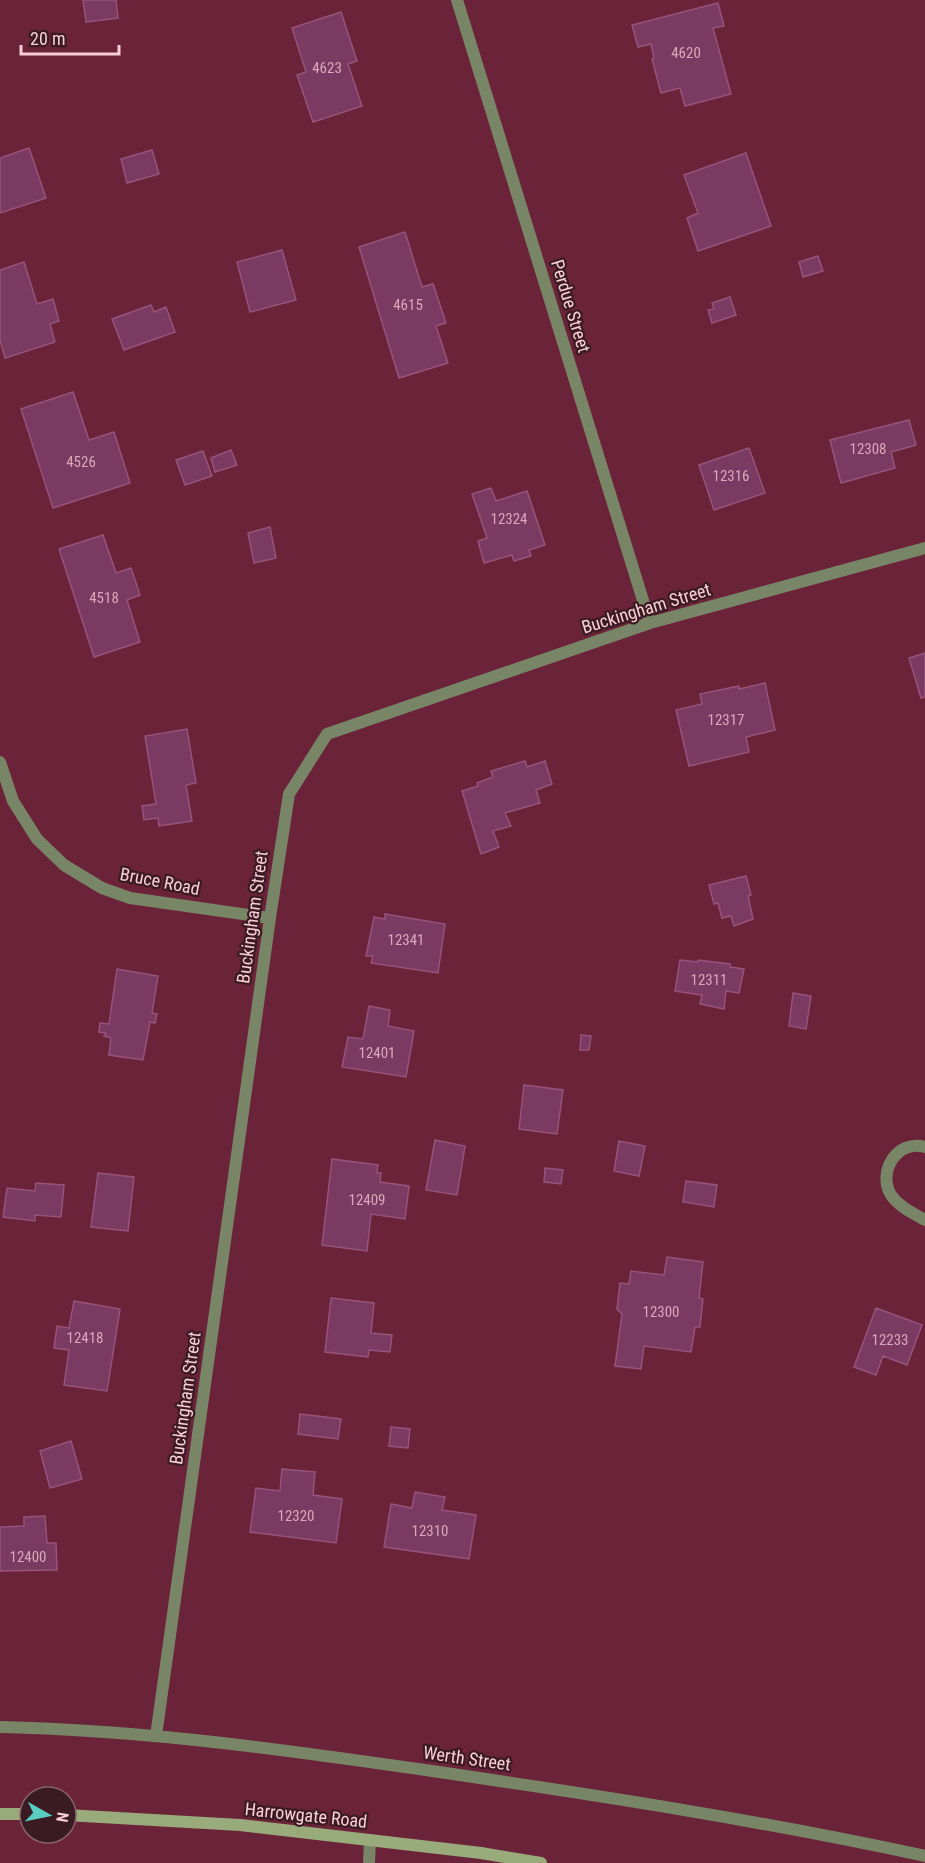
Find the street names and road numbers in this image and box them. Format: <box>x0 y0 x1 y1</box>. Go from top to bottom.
street label: Perdue Street <box>547 257 595 355</box>
street label: Buckingham Street <box>579 578 713 638</box>
street label: Buckingham Street <box>232 849 272 985</box>
street label: Bruce Road <box>118 863 202 899</box>
street label: Buckingham Street <box>165 1330 205 1466</box>
street label: Werth Street <box>422 1741 512 1775</box>
street label: Harrowgate Road <box>244 1798 368 1832</box>

